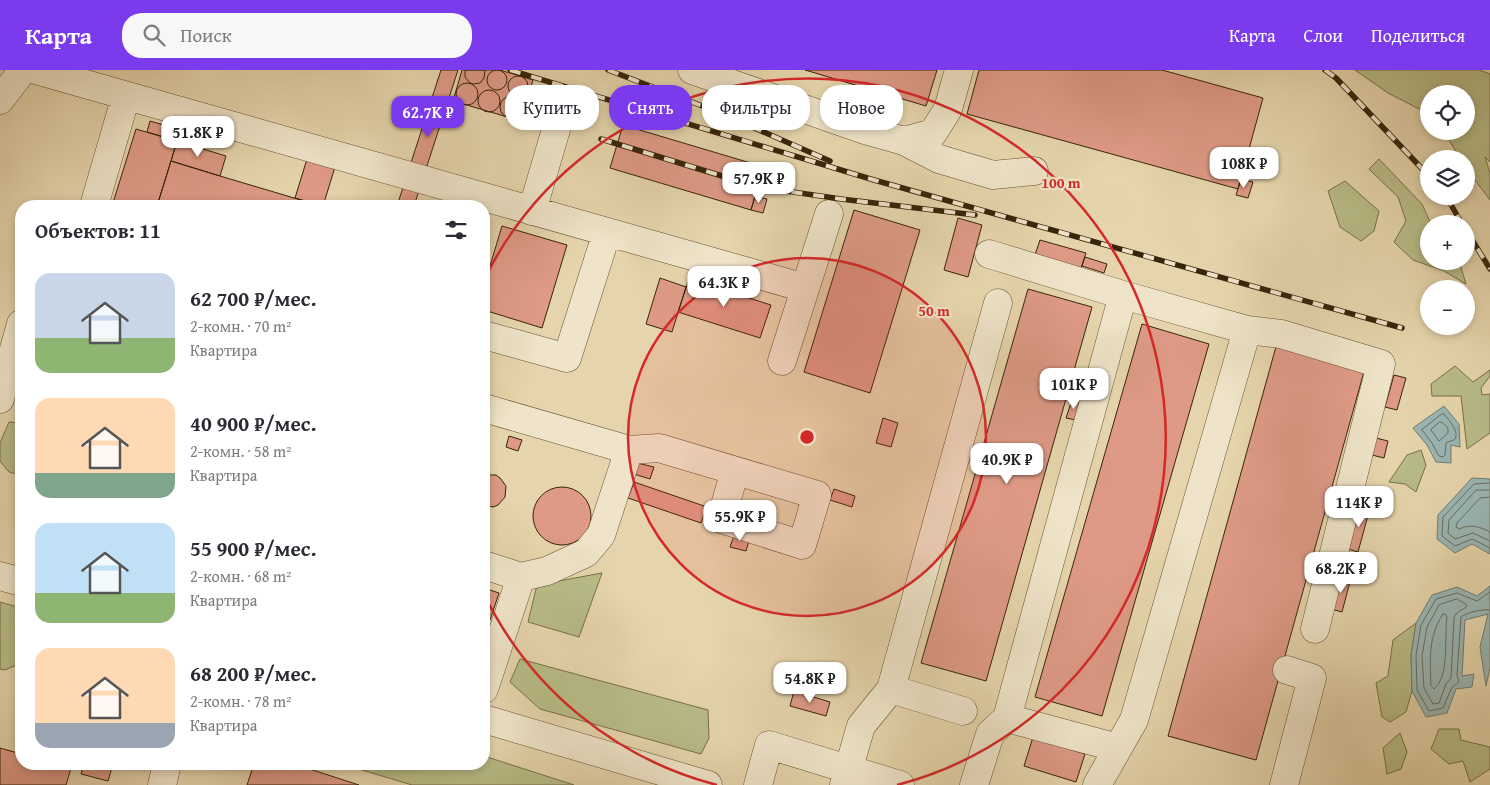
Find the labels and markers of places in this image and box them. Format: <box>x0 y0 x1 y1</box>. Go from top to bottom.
pin: 62.7K ₽ <box>382 96 474 138</box>
pin: 51.8K ₽ <box>152 116 244 158</box>
pin: 108K ₽ <box>1203 146 1285 189</box>
pin: 57.9K ₽ <box>713 162 805 204</box>
pin: 64.3K ₽ <box>678 266 770 308</box>
pin: 101K ₽ <box>1033 368 1115 410</box>
centre of rings <box>798 428 816 446</box>
pin: 40.9K ₽ <box>961 442 1053 485</box>
pin: 114K ₽ <box>1318 486 1400 528</box>
pin: 55.9K ₽ <box>694 500 786 542</box>
pin: 68.2K ₽ <box>1295 552 1387 594</box>
pin: 54.8K ₽ <box>764 662 856 704</box>

